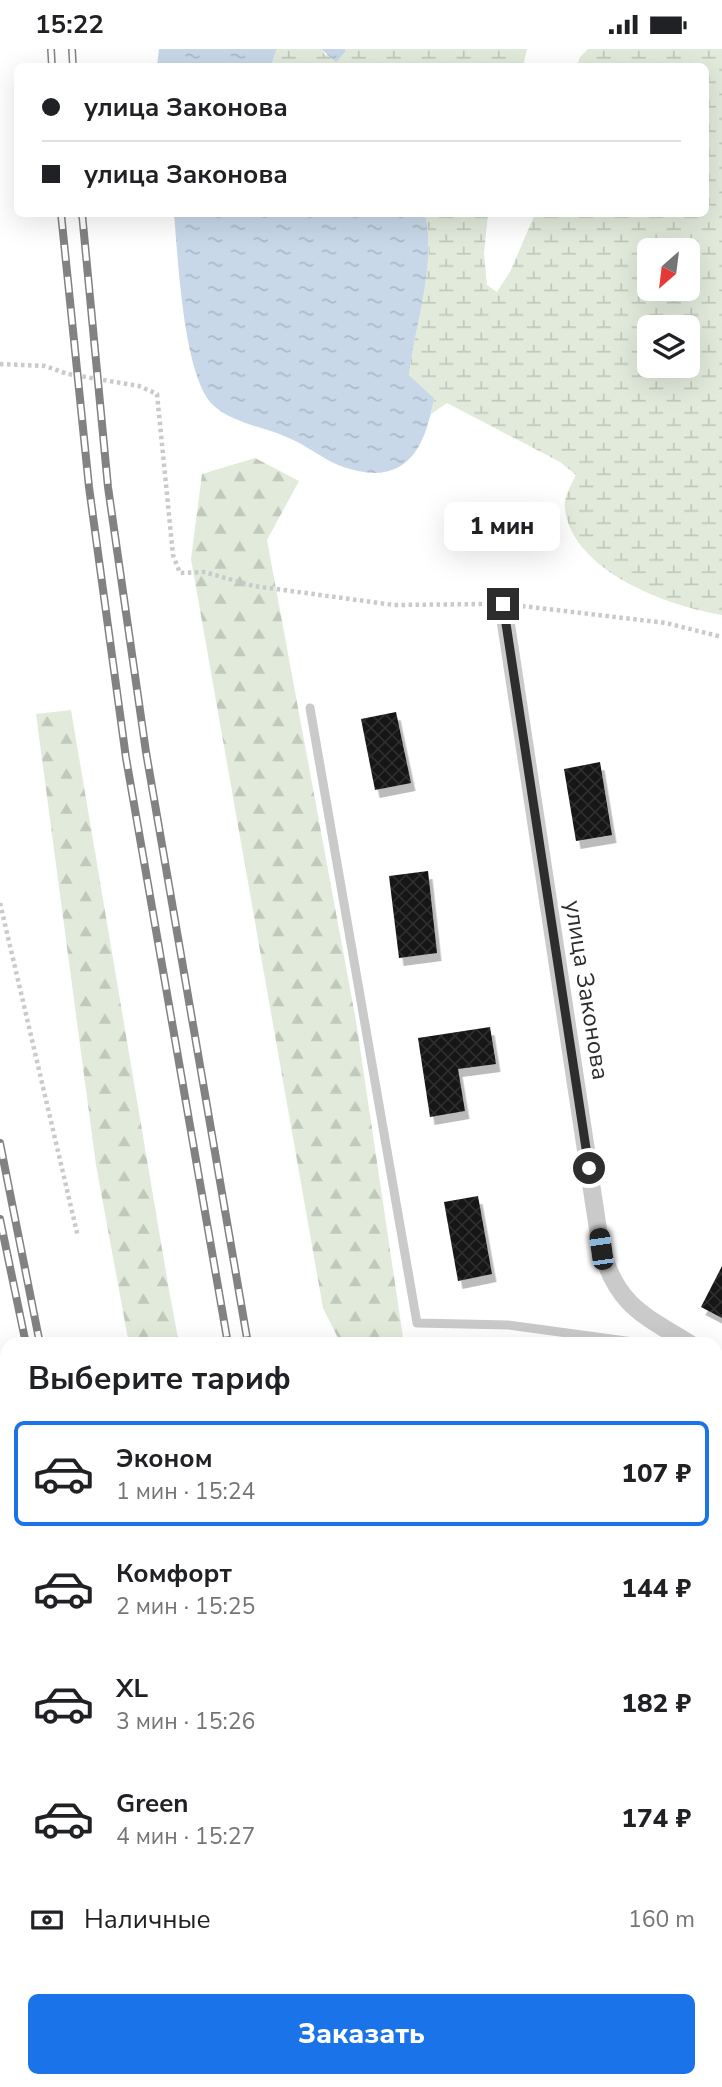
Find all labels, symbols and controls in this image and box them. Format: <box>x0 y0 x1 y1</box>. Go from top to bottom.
text: 15:22 <box>35 7 104 42</box>
text: улица Законова <box>84 90 288 125</box>
text: улица Законова <box>84 157 288 192</box>
north arrow <box>637 238 700 301</box>
map controls <box>637 238 700 378</box>
button: layers <box>637 315 700 378</box>
callout: 1 мин <box>445 503 561 552</box>
text: 1 мин <box>470 511 534 542</box>
route end <box>487 588 519 620</box>
street label: улица Законова <box>557 898 617 1082</box>
route start <box>573 1152 605 1184</box>
car <box>588 1227 615 1271</box>
text: Выберите тариф <box>28 1357 291 1400</box>
text: Эконом <box>116 1441 213 1476</box>
icon: car <box>32 1442 95 1505</box>
text: 107 ₽ <box>621 1456 691 1491</box>
text: 1 мин · 15:24 <box>116 1476 255 1507</box>
text: Комфорт <box>116 1556 232 1591</box>
icon: car <box>32 1557 95 1620</box>
text: 144 ₽ <box>621 1571 691 1606</box>
text: 2 мин · 15:25 <box>116 1591 255 1622</box>
text: XL <box>116 1671 148 1706</box>
icon: car <box>32 1672 95 1735</box>
text: 182 ₽ <box>621 1686 691 1721</box>
text: 3 мин · 15:26 <box>116 1706 255 1737</box>
text: Green <box>116 1786 189 1821</box>
icon: car <box>32 1787 95 1850</box>
text: 174 ₽ <box>621 1801 691 1836</box>
text: 4 мин · 15:27 <box>116 1821 255 1852</box>
icon: cash <box>28 1901 66 1939</box>
text: Наличные <box>84 1902 211 1937</box>
text: 160 m <box>628 1904 695 1935</box>
button: Заказать <box>28 1994 695 2074</box>

